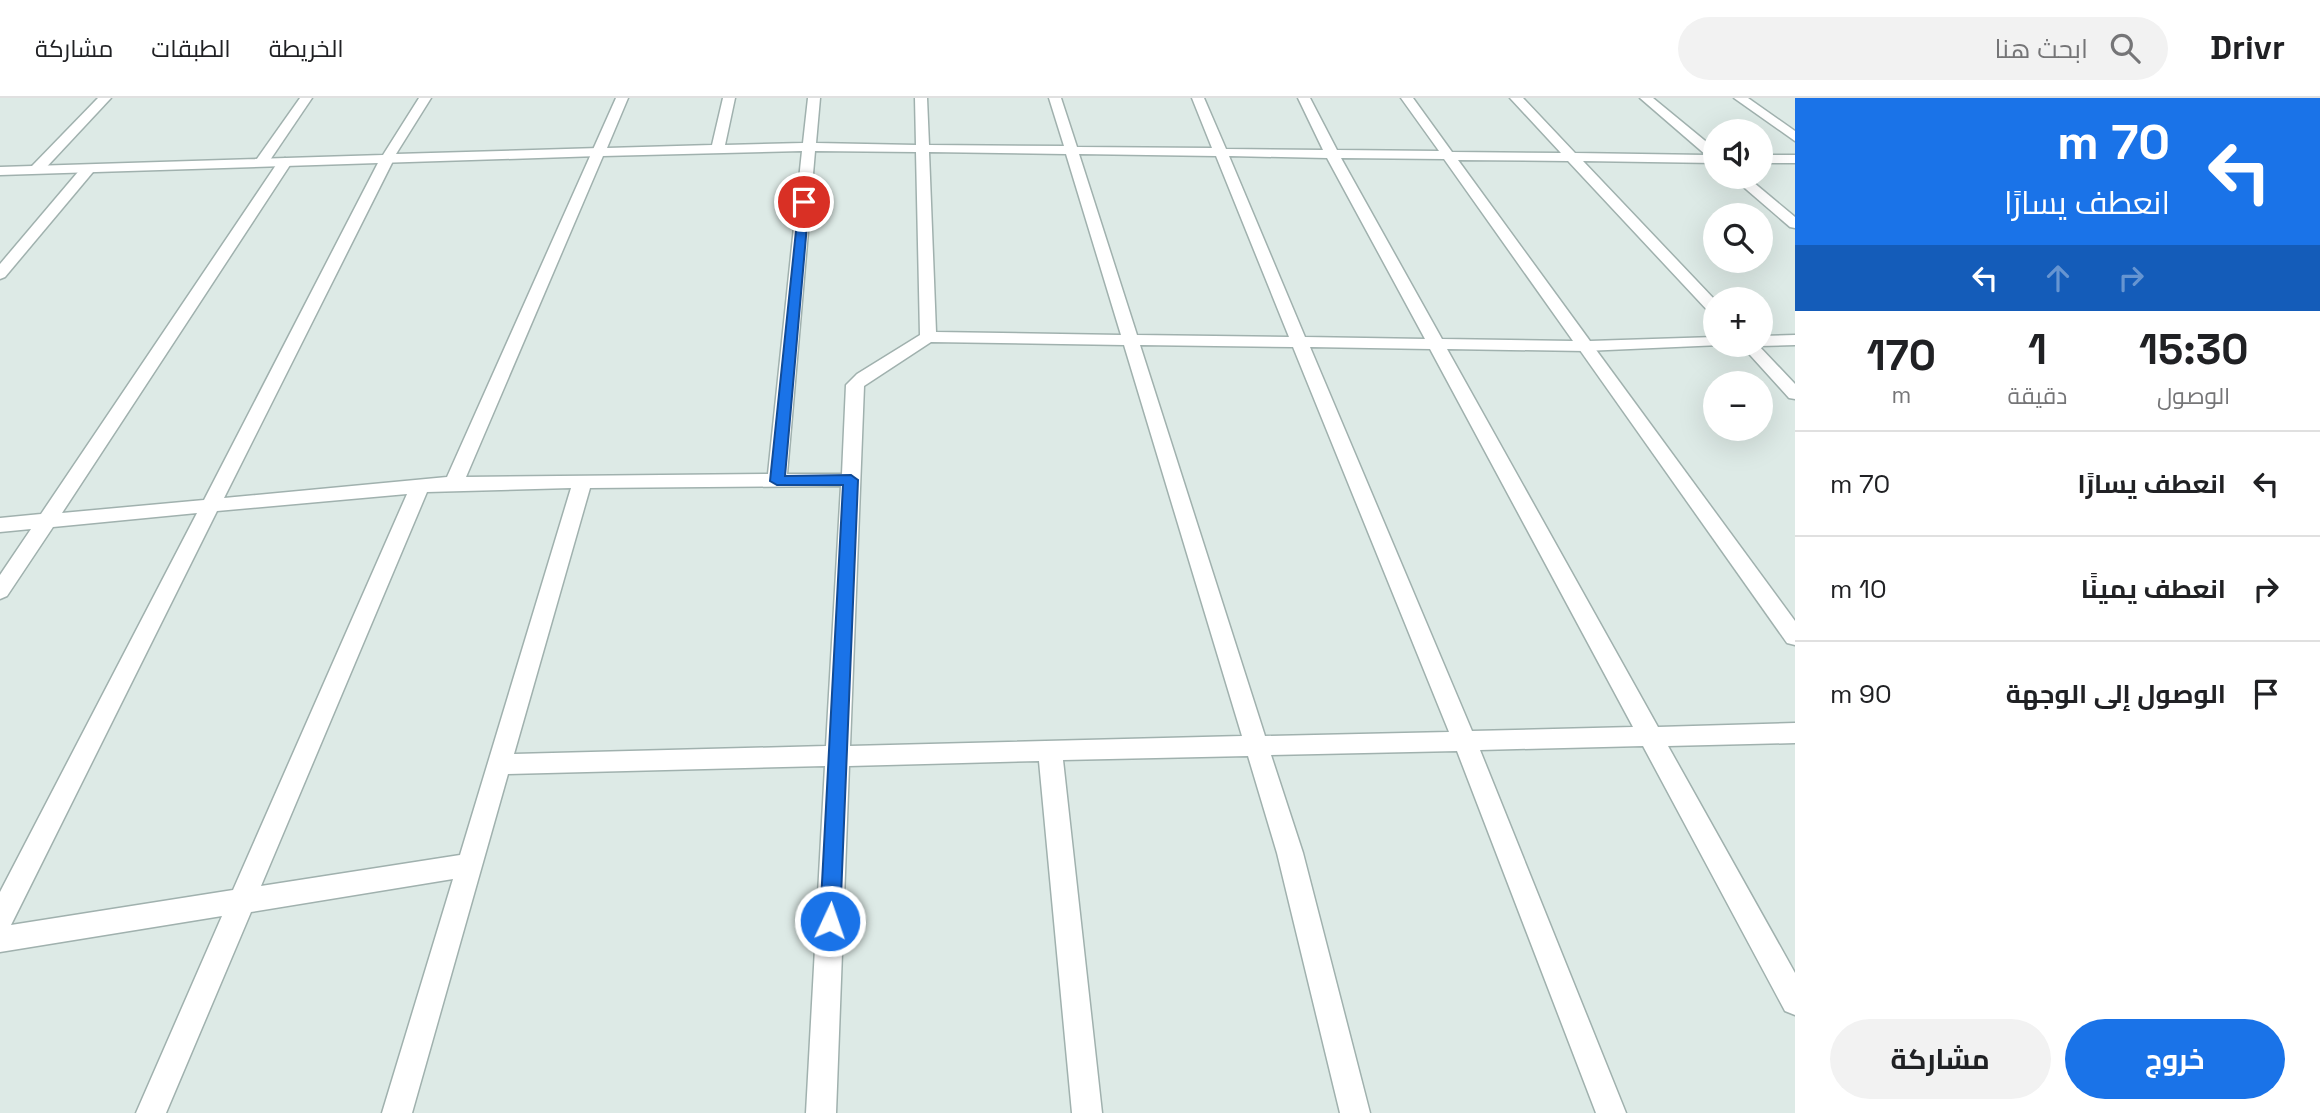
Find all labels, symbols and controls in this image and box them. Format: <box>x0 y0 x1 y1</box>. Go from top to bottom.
search box <box>1678 17 2168 80</box>
text: Drivr <box>2210 27 2285 69</box>
icon: search <box>2106 29 2144 67</box>
text: ابحث هنا <box>1994 32 2088 66</box>
text: مشاركة <box>35 33 113 64</box>
text: الطبقات <box>151 33 231 64</box>
text: الخريطة <box>269 33 344 64</box>
text: 70 m <box>2057 111 2170 173</box>
map controls <box>1703 119 1773 441</box>
button: sound <box>1703 119 1773 189</box>
icon: left <box>2194 126 2285 217</box>
pin <box>774 172 834 232</box>
icon: arrive <box>785 183 823 221</box>
text: انعطف يسارًا <box>2004 183 2170 223</box>
button: search <box>1703 203 1773 273</box>
icon: left <box>1966 259 2004 297</box>
icon: ahead <box>2039 259 2077 297</box>
icon: right <box>2112 259 2150 297</box>
button: + <box>1703 287 1773 357</box>
text: 1 <box>2028 323 2047 376</box>
text: 15:30 <box>2139 323 2248 376</box>
text: 170 <box>1867 329 1936 382</box>
button: − <box>1703 371 1773 441</box>
text: m <box>1891 380 1911 410</box>
text: دقيقة <box>2008 381 2067 411</box>
text: الوصول <box>2157 381 2230 411</box>
icon: left <box>2247 465 2285 503</box>
text: 70 m <box>1830 467 1890 501</box>
text: انعطف يسارًا <box>2078 467 2226 501</box>
icon: right <box>2247 570 2285 608</box>
text: 10 m <box>1830 572 1887 606</box>
text: انعطف يمينًا <box>2081 572 2226 606</box>
icon: arrive <box>2247 675 2285 713</box>
text: 90 m <box>1830 677 1892 711</box>
text: الوصول إلى الوجهة <box>2006 677 2226 711</box>
position arrow <box>793 884 867 958</box>
button: مشاركة <box>1830 1019 2051 1099</box>
button: خروج <box>2065 1019 2285 1099</box>

